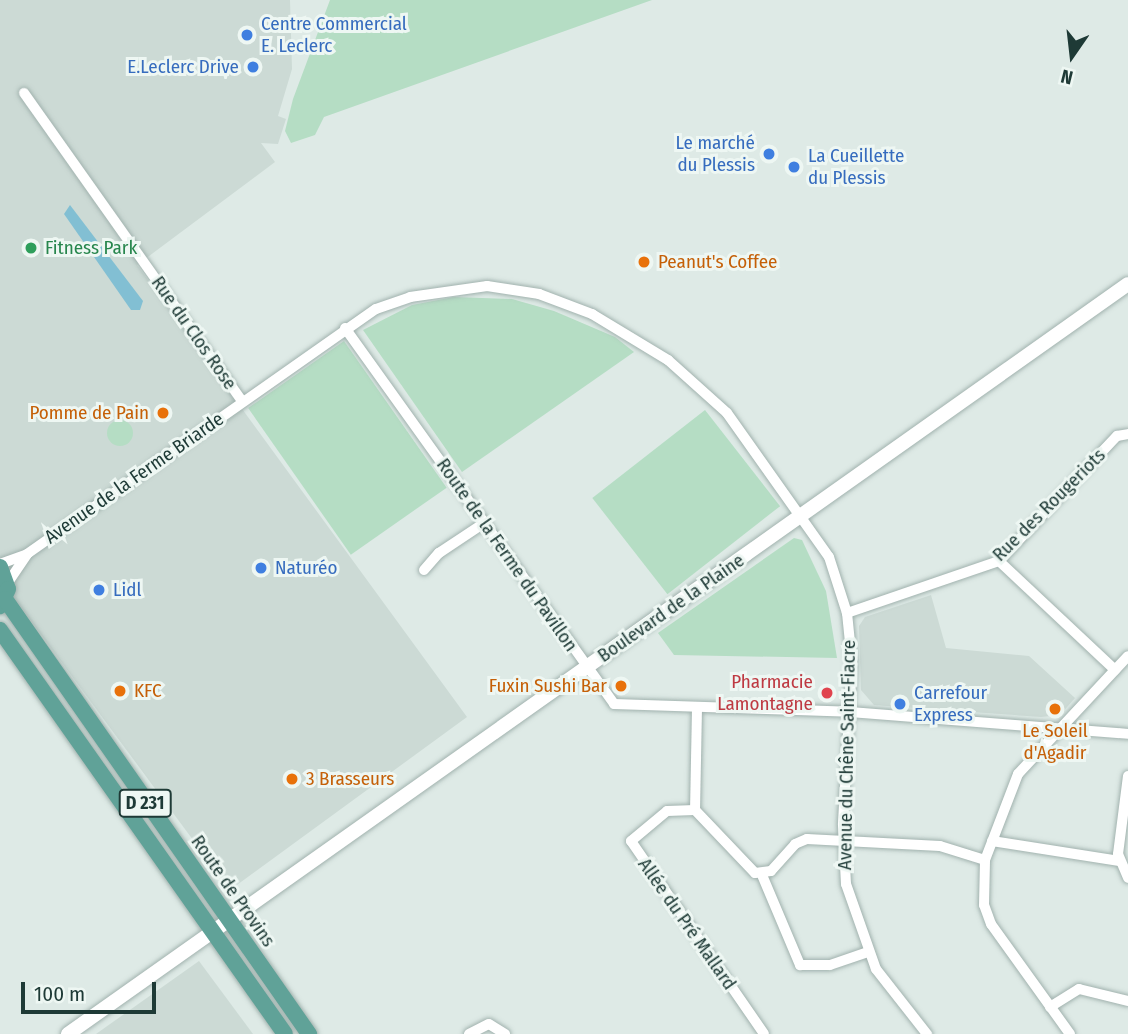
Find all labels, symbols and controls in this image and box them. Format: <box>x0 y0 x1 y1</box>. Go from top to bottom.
place label: Centre Commercial E. Leclerc <box>261 13 407 57</box>
north arrow <box>1037 21 1107 91</box>
marker: Centre Commercial E. Leclerc <box>239 27 255 43</box>
place label: E.Leclerc Drive <box>127 56 239 78</box>
marker: E.Leclerc Drive <box>245 59 261 75</box>
text: N <box>1058 64 1075 89</box>
place label: Le marché du Plessis <box>676 132 755 176</box>
place label: La Cueillette du Plessis <box>808 145 904 189</box>
marker: Le marché du Plessis <box>761 146 777 162</box>
marker: La Cueillette du Plessis <box>786 159 802 175</box>
place label: Fitness Park <box>45 237 137 259</box>
marker: Fitness Park <box>23 240 39 256</box>
place label: Peanut's Coffee <box>658 251 777 273</box>
marker: Peanut's Coffee <box>636 254 652 270</box>
street label: Rue du Clos Rose <box>146 272 242 394</box>
place label: Pomme de Pain <box>29 402 149 424</box>
marker: Pomme de Pain <box>155 405 171 421</box>
street label: Avenue de la Ferme Briarde <box>40 408 228 548</box>
street label: Rue des Rougeriots <box>988 444 1110 566</box>
street label: Route de la Ferme du Pavillon <box>432 454 582 656</box>
street label: Boulevard de la Plaine <box>593 549 749 667</box>
place label: Naturéo <box>275 557 337 579</box>
marker: Naturéo <box>253 560 269 576</box>
place label: Lidl <box>113 579 141 601</box>
marker: Lidl <box>91 582 107 598</box>
street label: Avenue du Chêne Saint-Fiacre <box>834 640 860 870</box>
place label: Pharmacie Lamontagne <box>717 671 813 715</box>
place label: Fuxin Sushi Bar <box>489 675 607 697</box>
marker: Fuxin Sushi Bar <box>613 678 629 694</box>
place label: KFC <box>134 680 162 702</box>
place label: Carrefour Express <box>914 682 987 726</box>
marker: KFC <box>112 683 128 699</box>
marker: Pharmacie Lamontagne <box>819 685 835 701</box>
marker: Carrefour Express <box>892 696 908 712</box>
marker: Le Soleil d'Agadir <box>1047 701 1063 717</box>
place label: Le Soleil d'Agadir <box>1022 720 1088 764</box>
place label: 3 Brasseurs <box>306 768 394 790</box>
marker: 3 Brasseurs <box>284 771 300 787</box>
road number: D 231 <box>117 788 173 818</box>
street label: Route de Provins <box>186 831 280 951</box>
street label: Allée du Pré Mallard <box>633 854 741 994</box>
scale bar <box>24 968 159 1012</box>
text: 100 m <box>34 981 85 1007</box>

